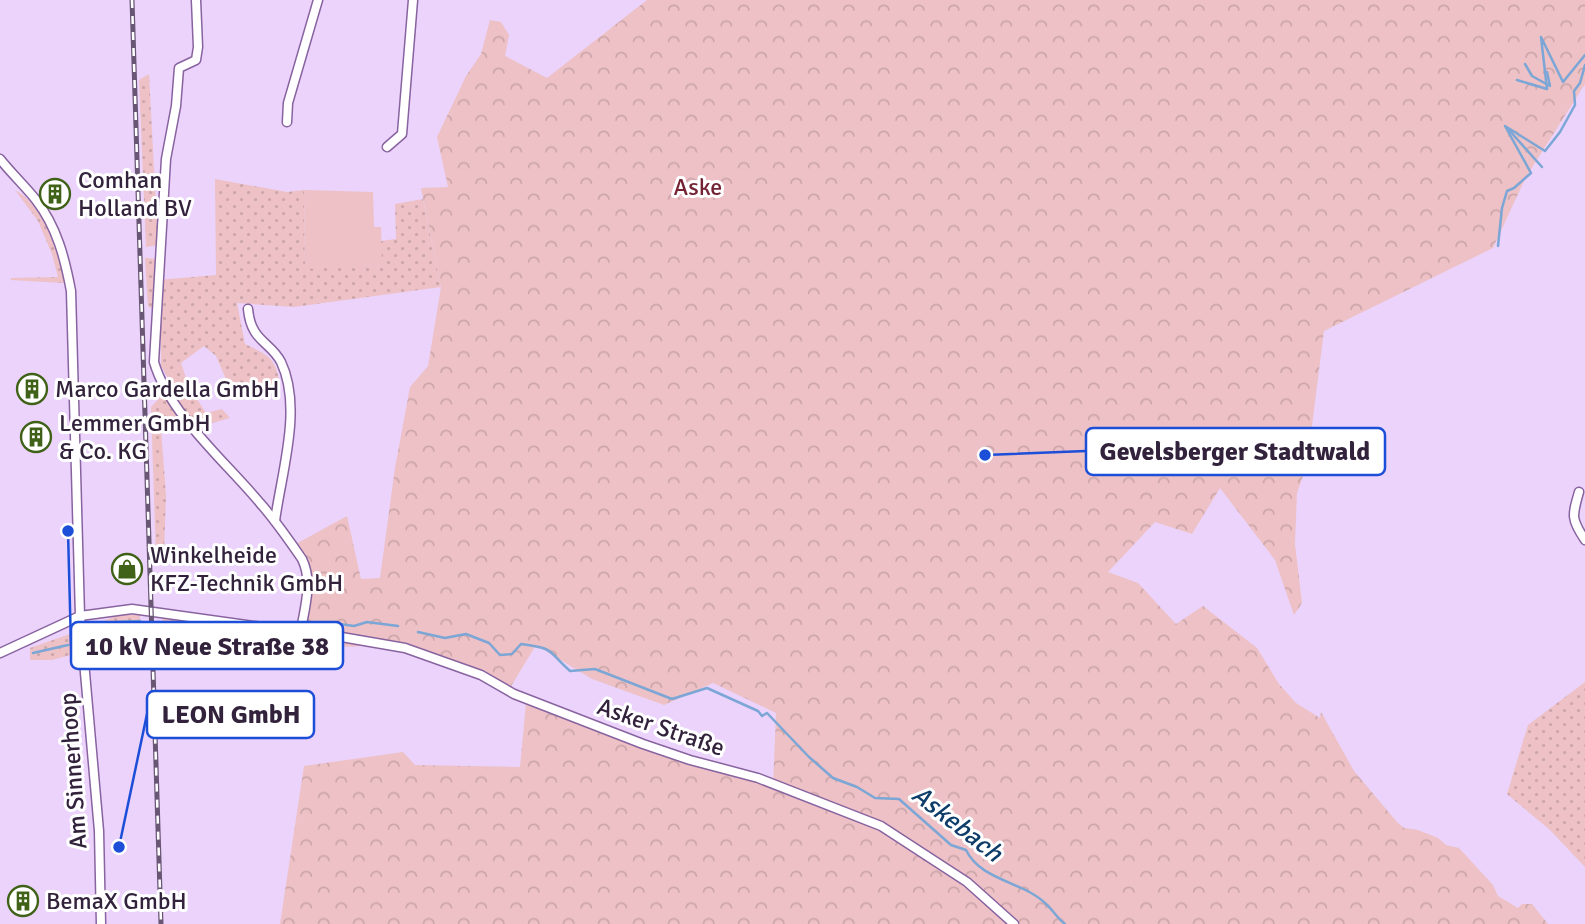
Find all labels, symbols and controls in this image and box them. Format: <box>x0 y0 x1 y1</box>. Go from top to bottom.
place label: Comhan Holland BV <box>78 165 192 223</box>
park label: Aske <box>674 172 722 202</box>
building icon: Comhan Holland BV <box>38 177 72 211</box>
building icon: Marco Gardella GmbH <box>15 372 49 406</box>
place label: Marco Gardella GmbH <box>55 374 280 404</box>
place label: Lemmer GmbH & Co. KG <box>59 408 211 466</box>
building icon: Lemmer GmbH & Co. KG <box>19 420 53 454</box>
callout: Gevelsberger Stadtwald <box>1086 428 1385 475</box>
text: Gevelsberger Stadtwald <box>1100 436 1370 468</box>
place label: Winkelheide KFZ-Technik GmbH <box>150 540 343 598</box>
shop icon: Winkelheide KFZ-Technik GmbH <box>110 552 144 586</box>
callout: 10 kV Neue Straße 38 <box>71 622 343 669</box>
text: 10 kV Neue Straße 38 <box>85 631 329 663</box>
callout: LEON GmbH <box>147 691 314 738</box>
street label: Asker Straße <box>593 691 729 763</box>
street label: Am Sinnerhoop <box>53 692 93 850</box>
text: LEON GmbH <box>161 699 301 731</box>
water label: Askebach <box>905 779 1009 870</box>
building icon: BemaX GmbH <box>6 884 40 918</box>
place label: BemaX GmbH <box>46 886 187 916</box>

